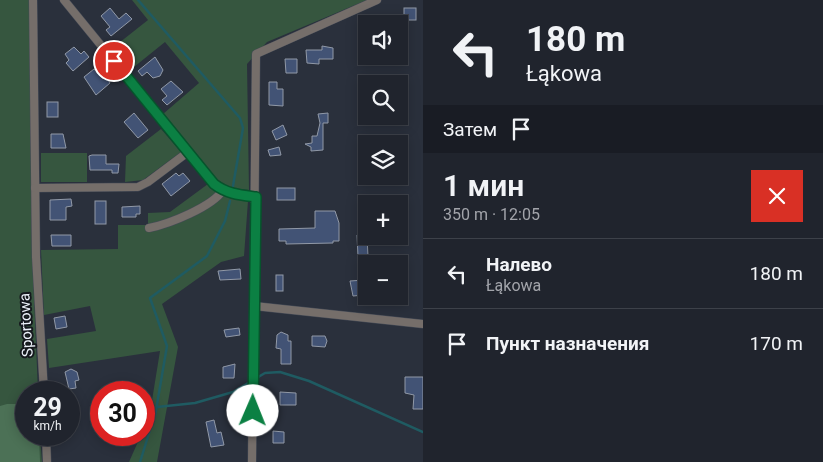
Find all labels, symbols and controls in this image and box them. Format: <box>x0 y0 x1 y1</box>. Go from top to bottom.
map controls <box>358 15 408 305</box>
button: sound <box>358 15 408 65</box>
text: 180 m <box>526 19 625 60</box>
icon: left <box>443 20 508 85</box>
pin <box>93 40 135 82</box>
icon: arrive <box>100 47 128 75</box>
text: Łąkowa <box>526 61 602 86</box>
button: search <box>358 75 408 125</box>
icon: arrive <box>507 115 535 143</box>
text: Затем <box>443 118 497 141</box>
button: layers <box>358 135 408 185</box>
text: 1 мин <box>443 168 524 203</box>
button: close <box>751 170 803 222</box>
button: + <box>358 195 408 245</box>
text: 350 m · 12:05 <box>443 205 540 224</box>
text: Налево <box>486 253 552 276</box>
button: − <box>358 255 408 305</box>
icon: left <box>443 260 471 288</box>
text: 180 m <box>750 262 803 285</box>
text: Łąkowa <box>486 276 541 295</box>
street label: Sportowa <box>15 293 37 357</box>
icon: arrive <box>443 330 471 358</box>
text: Пункт назначения <box>486 332 649 355</box>
text: 170 m <box>750 332 803 355</box>
speed limit sign: 30 <box>90 381 155 446</box>
position arrow <box>226 384 278 436</box>
text: 29 <box>33 393 62 422</box>
text: km/h <box>33 419 62 433</box>

